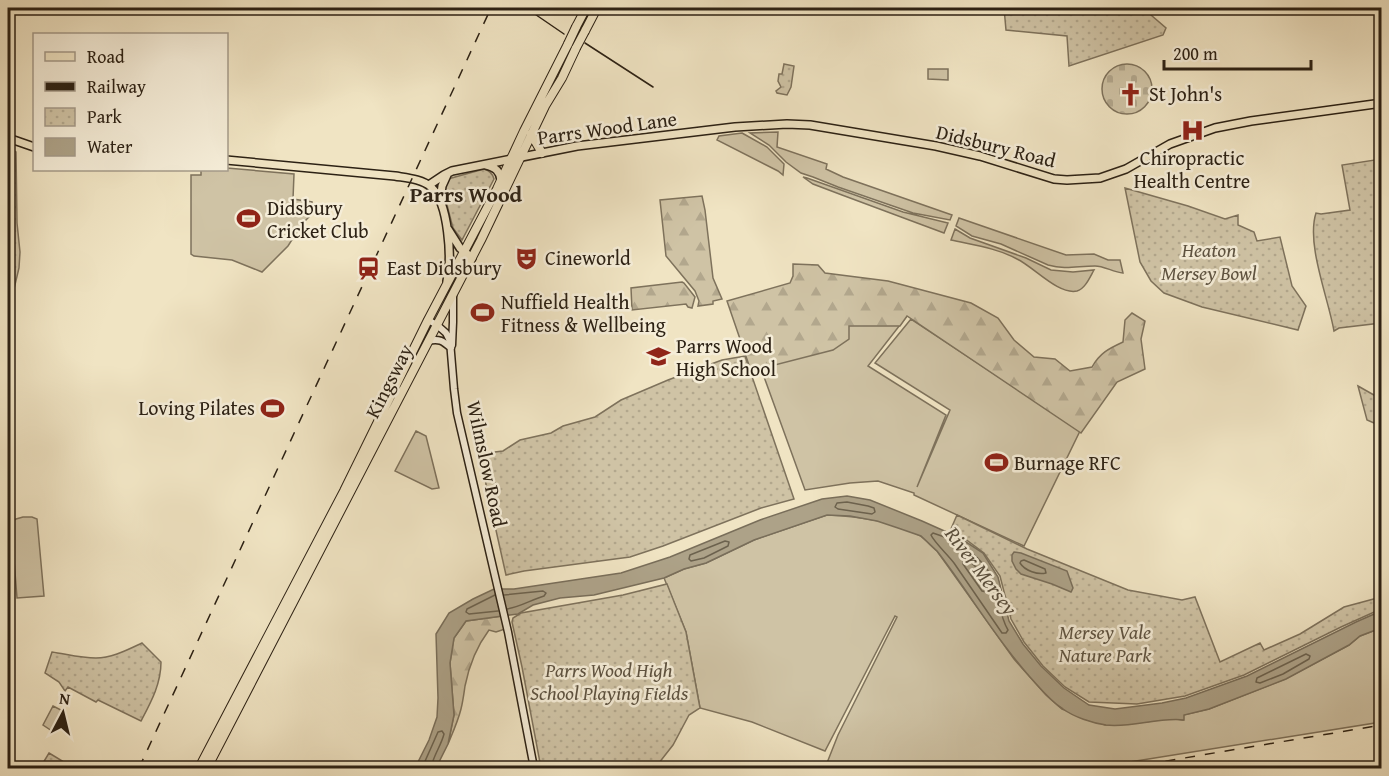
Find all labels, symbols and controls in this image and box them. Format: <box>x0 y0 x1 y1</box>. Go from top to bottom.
legend <box>33 33 228 171</box>
scale bar <box>1164 33 1311 71</box>
text: 200 m <box>1173 40 1218 67</box>
text: Road <box>87 43 125 70</box>
text: Railway <box>87 73 146 100</box>
place label: St John's <box>1149 79 1222 108</box>
church icon: St John's <box>1118 81 1144 107</box>
text: Park <box>87 103 123 130</box>
street label: Parrs Wood Lane <box>535 103 679 152</box>
street label: Didsbury Road <box>933 117 1059 174</box>
hospital icon: Chiropractic Health Centre <box>1179 117 1205 143</box>
text: Water <box>87 133 133 160</box>
place label: Chiropractic Health Centre <box>1134 143 1250 195</box>
district label: Parrs Wood <box>410 178 523 210</box>
place label: Didsbury Cricket Club <box>267 193 369 245</box>
sports icon: Didsbury Cricket Club <box>236 206 262 232</box>
park label: Heaton Mersey Bowl <box>1161 235 1257 287</box>
place label: Cineworld <box>545 243 631 272</box>
theatre icon: Cineworld <box>514 245 540 271</box>
place label: East Didsbury <box>387 253 502 282</box>
station icon: East Didsbury <box>356 255 382 281</box>
place label: Nuffield Health Fitness & Wellbeing <box>501 287 666 339</box>
sports icon: Nuffield Health Fitness & Wellbeing <box>470 300 496 326</box>
place label: Parrs Wood High School <box>676 331 776 383</box>
street label: Kingsway <box>358 339 420 423</box>
school or university icon: Parrs Wood High School <box>645 344 671 370</box>
place label: Loving Pilates <box>138 393 255 422</box>
sports icon: Loving Pilates <box>260 395 286 421</box>
street label: Wilmslow Road <box>460 398 515 530</box>
place label: Burnage RFC <box>1014 448 1121 477</box>
sports icon: Burnage RFC <box>983 450 1009 476</box>
water label: River Mersey <box>937 519 1025 622</box>
park label: Mersey Vale Nature Park <box>1058 617 1152 669</box>
park label: Parrs Wood High School Playing Fields <box>530 655 689 707</box>
north arrow <box>33 683 93 743</box>
text: N <box>58 686 72 711</box>

